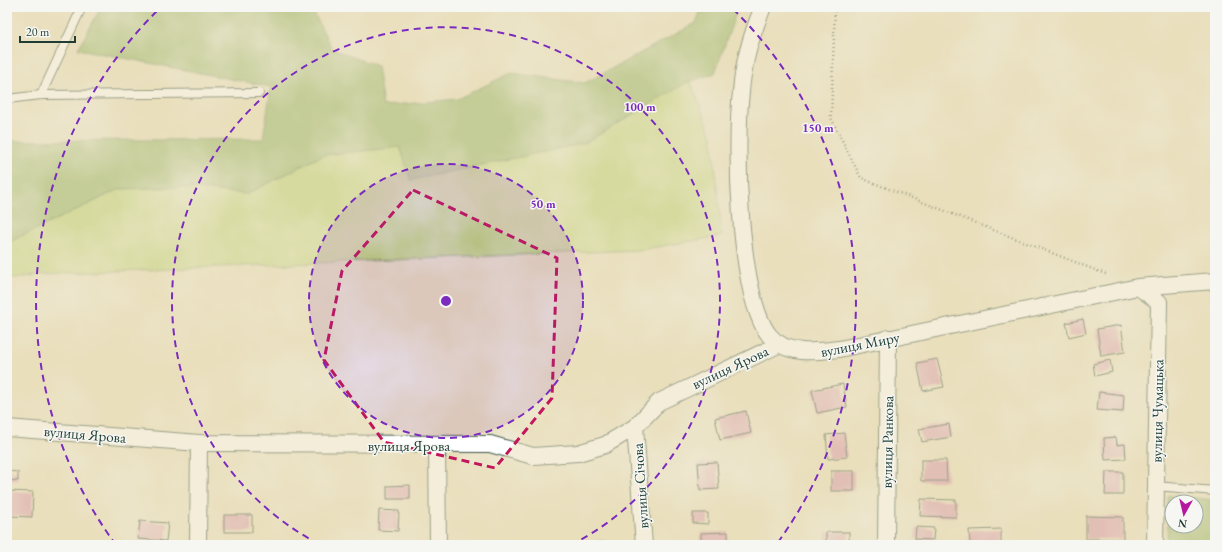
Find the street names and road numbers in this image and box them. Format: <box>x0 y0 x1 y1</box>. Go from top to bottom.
street label: вулиця Миру <box>819 327 902 361</box>
street label: вулиця Ярова <box>689 341 771 393</box>
street label: вулиця Чумацька <box>1147 359 1167 463</box>
street label: вулиця Ранкова <box>877 395 897 489</box>
street label: вулиця Ярова <box>43 421 127 447</box>
street label: вулиця Ярова <box>368 436 450 455</box>
street label: вулиця Січова <box>628 443 652 529</box>

